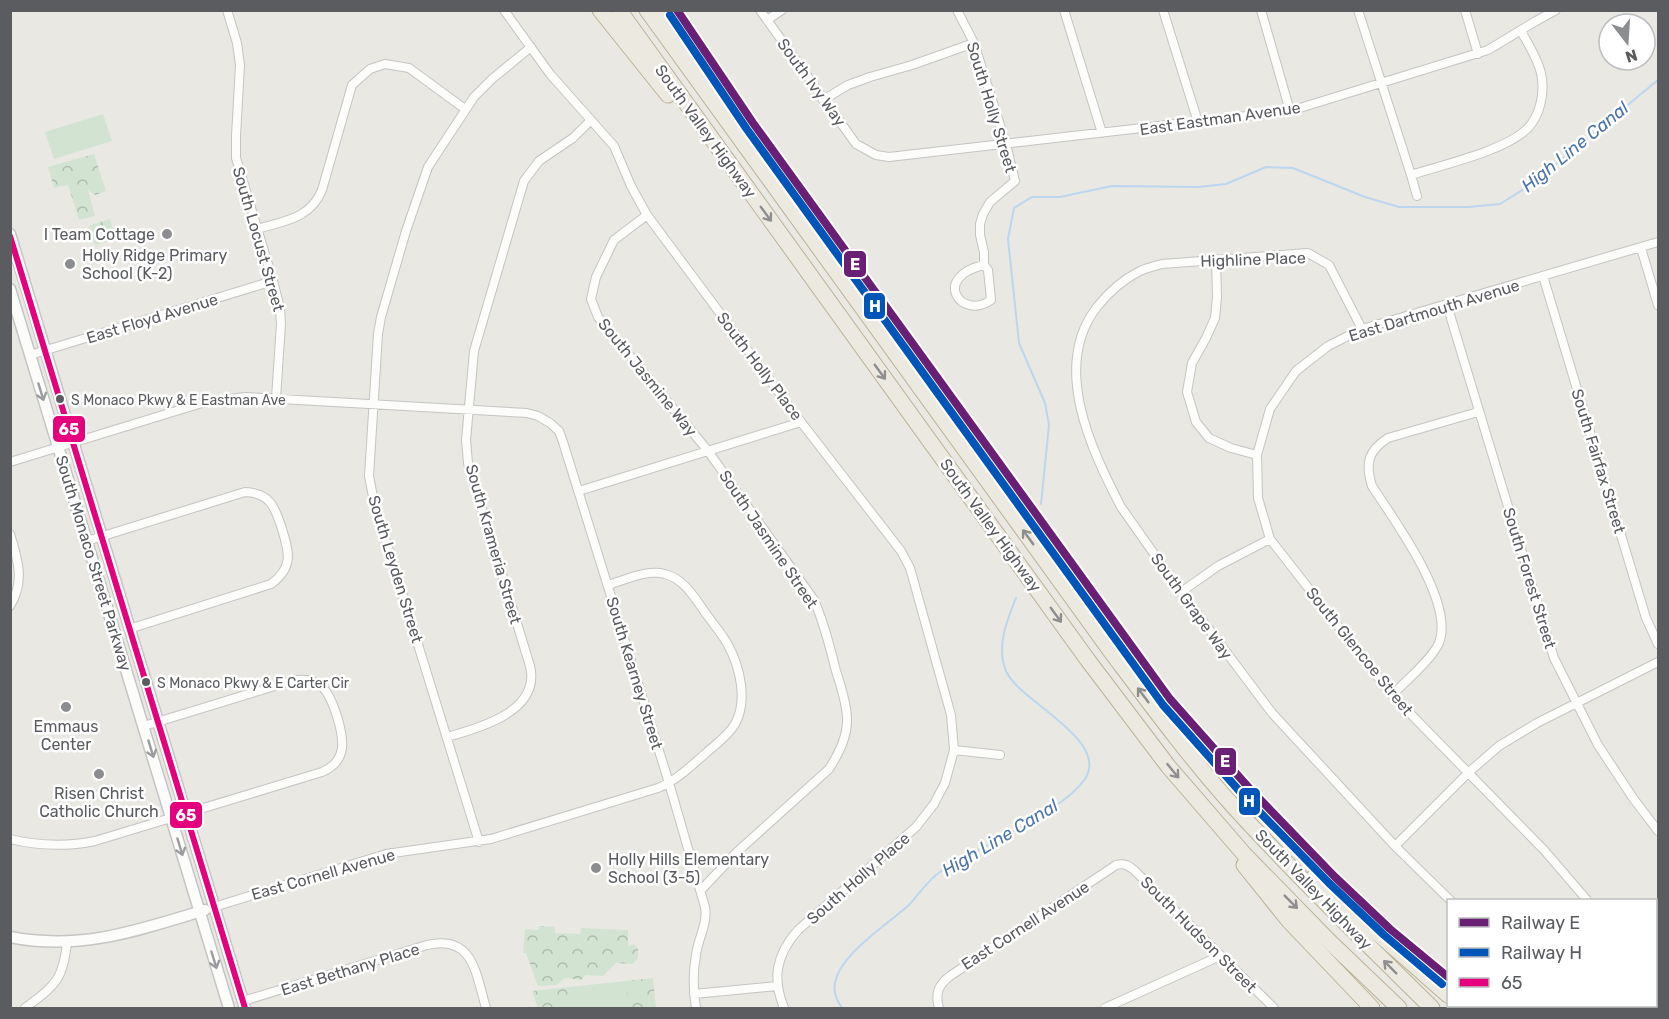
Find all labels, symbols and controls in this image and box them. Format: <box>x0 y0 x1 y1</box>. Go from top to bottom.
north arrow <box>1597 12 1657 72</box>
street label: South Ivy Way <box>773 35 850 130</box>
street label: South Holly Street <box>963 39 1020 175</box>
text: N <box>1623 45 1640 67</box>
street label: South Valley Highway <box>651 61 760 202</box>
water label: High Line Canal <box>1517 97 1634 197</box>
street label: East Eastman Avenue <box>1138 98 1302 139</box>
street label: South Locust Street <box>229 165 288 314</box>
one-way arrow <box>760 206 772 222</box>
place label: I Team Cottage <box>44 225 155 244</box>
marker: I Team Cottage <box>160 227 174 241</box>
place label: Holly Ridge Primary School (K-2) <box>82 246 227 283</box>
street label: Highline Place <box>1200 248 1306 271</box>
line badge: E <box>843 250 867 278</box>
text: E <box>850 255 860 274</box>
marker: Holly Ridge Primary School (K-2) <box>63 257 77 271</box>
street label: East Dartmouth Avenue <box>1346 275 1522 346</box>
street label: East Floyd Avenue <box>84 289 220 348</box>
line badge: H <box>863 292 886 320</box>
text: H <box>869 297 881 316</box>
street label: South Holly Place <box>713 309 806 424</box>
street label: South Jasmine Way <box>594 315 701 440</box>
one-way arrow <box>873 364 886 380</box>
one-way arrow <box>37 382 48 401</box>
street label: South Fairfax Street <box>1568 387 1630 536</box>
place label: S Monaco Pkwy & E Eastman Ave <box>71 392 286 409</box>
marker: S Monaco Pkwy & E Eastman Ave <box>54 393 66 405</box>
line badge: 65 <box>52 415 86 443</box>
text: 65 <box>59 420 79 439</box>
street label: South Monaco Street Parkway <box>52 453 135 673</box>
street label: South Valley Highway <box>936 455 1045 596</box>
street label: South Krameria Street <box>462 462 525 626</box>
street label: South Jasmine Street <box>715 467 822 612</box>
street label: South Leyden Street <box>364 493 427 645</box>
street label: South Forest Street <box>1499 505 1560 651</box>
one-way arrow <box>1022 530 1034 546</box>
street label: South Grape Way <box>1147 550 1237 663</box>
street label: South Glencoe Street <box>1302 583 1417 719</box>
street label: South Kearney Street <box>602 595 667 752</box>
one-way arrow <box>1050 607 1062 623</box>
place label: S Monaco Pkwy & E Carter Cir <box>157 675 350 692</box>
marker: S Monaco Pkwy & E Carter Cir <box>140 676 152 688</box>
one-way arrow <box>1137 687 1149 703</box>
marker: Emmaus Center <box>59 700 73 714</box>
place label: Emmaus Center <box>34 717 98 754</box>
one-way arrow <box>146 740 157 759</box>
line badge: E <box>1214 747 1237 776</box>
text: E <box>1220 752 1230 771</box>
one-way arrow <box>1166 763 1179 779</box>
marker: Risen Christ Catholic Church <box>92 767 106 781</box>
place label: Risen Christ Catholic Church <box>39 784 159 821</box>
line badge: H <box>1238 787 1261 816</box>
text: H <box>1243 792 1255 811</box>
water label: High Line Canal <box>938 794 1063 881</box>
line badge: 65 <box>169 801 203 829</box>
text: 65 <box>176 806 196 825</box>
street label: South Valley Highway <box>1251 825 1376 954</box>
street label: South Holly Place <box>803 828 914 928</box>
one-way arrow <box>175 837 186 856</box>
street label: East Cornell Avenue <box>249 845 397 904</box>
place label: Holly Hills Elementary School (3-5) <box>608 850 769 887</box>
marker: Holly Hills Elementary School (3-5) <box>589 861 603 875</box>
street label: South Hudson Street <box>1137 872 1261 996</box>
street label: East Cornell Avenue <box>958 877 1093 974</box>
one-way arrow <box>1284 894 1298 909</box>
legend <box>1447 899 1657 1007</box>
text: Railway E <box>1501 912 1580 934</box>
street label: East Bethany Place <box>279 939 422 1000</box>
text: Railway H <box>1501 942 1582 964</box>
one-way arrow <box>209 950 220 969</box>
one-way arrow <box>1383 960 1398 975</box>
text: 65 <box>1501 972 1523 994</box>

